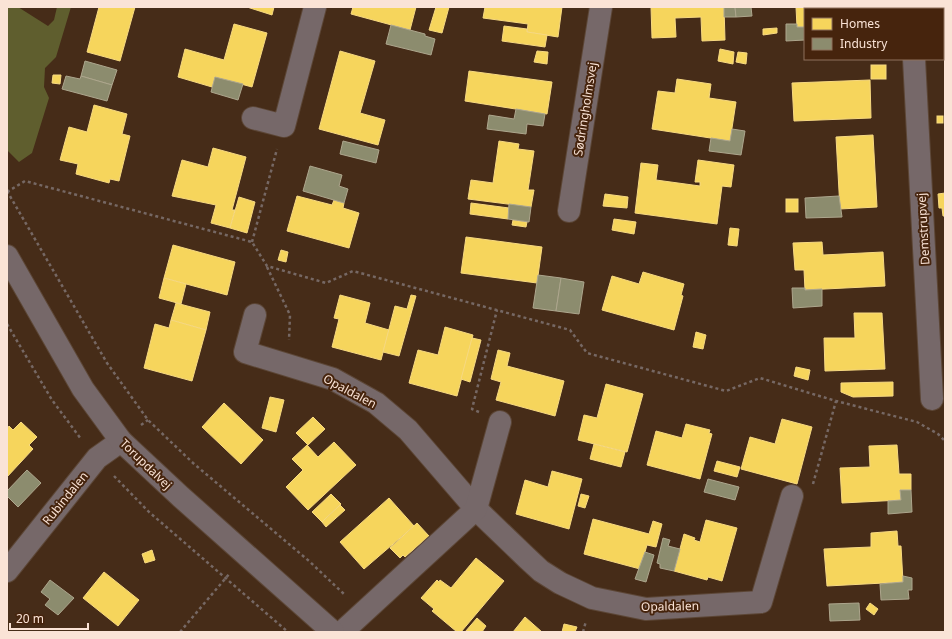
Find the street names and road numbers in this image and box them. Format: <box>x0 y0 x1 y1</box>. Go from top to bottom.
street label: Sødringholmsvej <box>569 61 601 157</box>
street label: Demstrupvej <box>913 192 933 266</box>
street label: Opaldalen <box>320 370 380 412</box>
street label: Torupdalvej <box>116 435 176 493</box>
street label: Rubindalen <box>38 468 92 528</box>
street label: Opaldalen <box>641 597 699 615</box>

